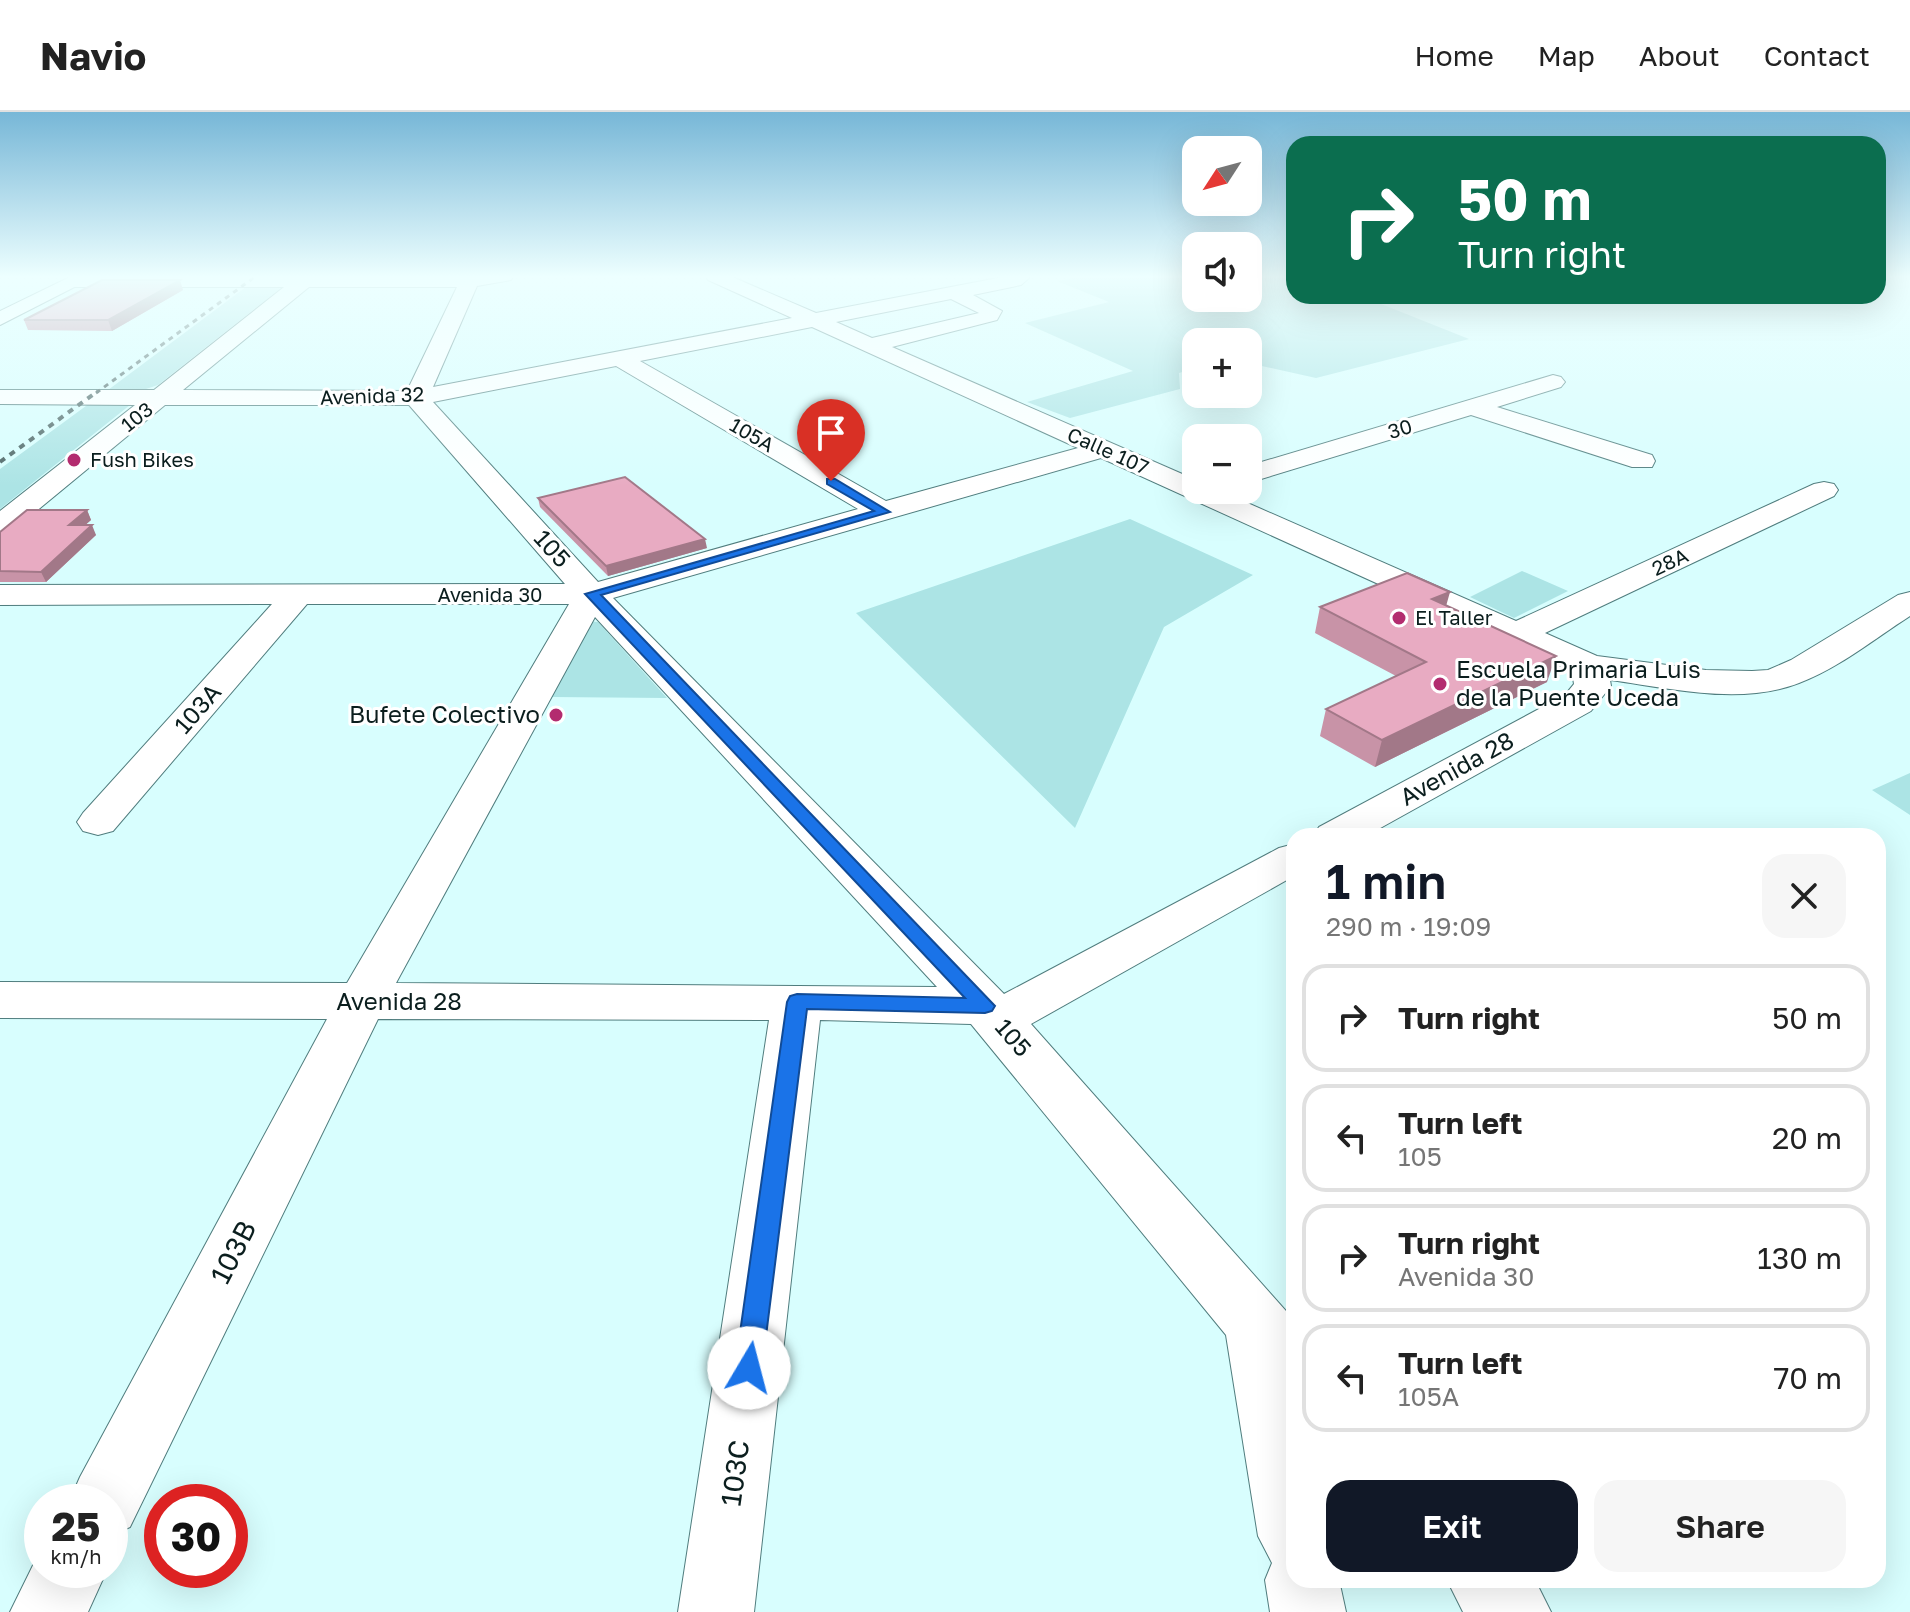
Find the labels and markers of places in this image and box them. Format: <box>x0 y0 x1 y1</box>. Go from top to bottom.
pin <box>797 399 865 481</box>
place label: Fush Bikes <box>90 447 194 471</box>
marker: Fush Bikes <box>65 451 83 469</box>
place label: El Taller <box>1415 605 1493 629</box>
marker: El Taller <box>1390 609 1408 627</box>
place label: Escuela Primaria Luis de la Puente Uceda <box>1456 654 1701 711</box>
marker: Escuela Primaria Luis de la Puente Uceda <box>1431 675 1449 693</box>
place label: Bufete Colectivo <box>349 699 540 728</box>
marker: Bufete Colectivo <box>547 706 565 724</box>

